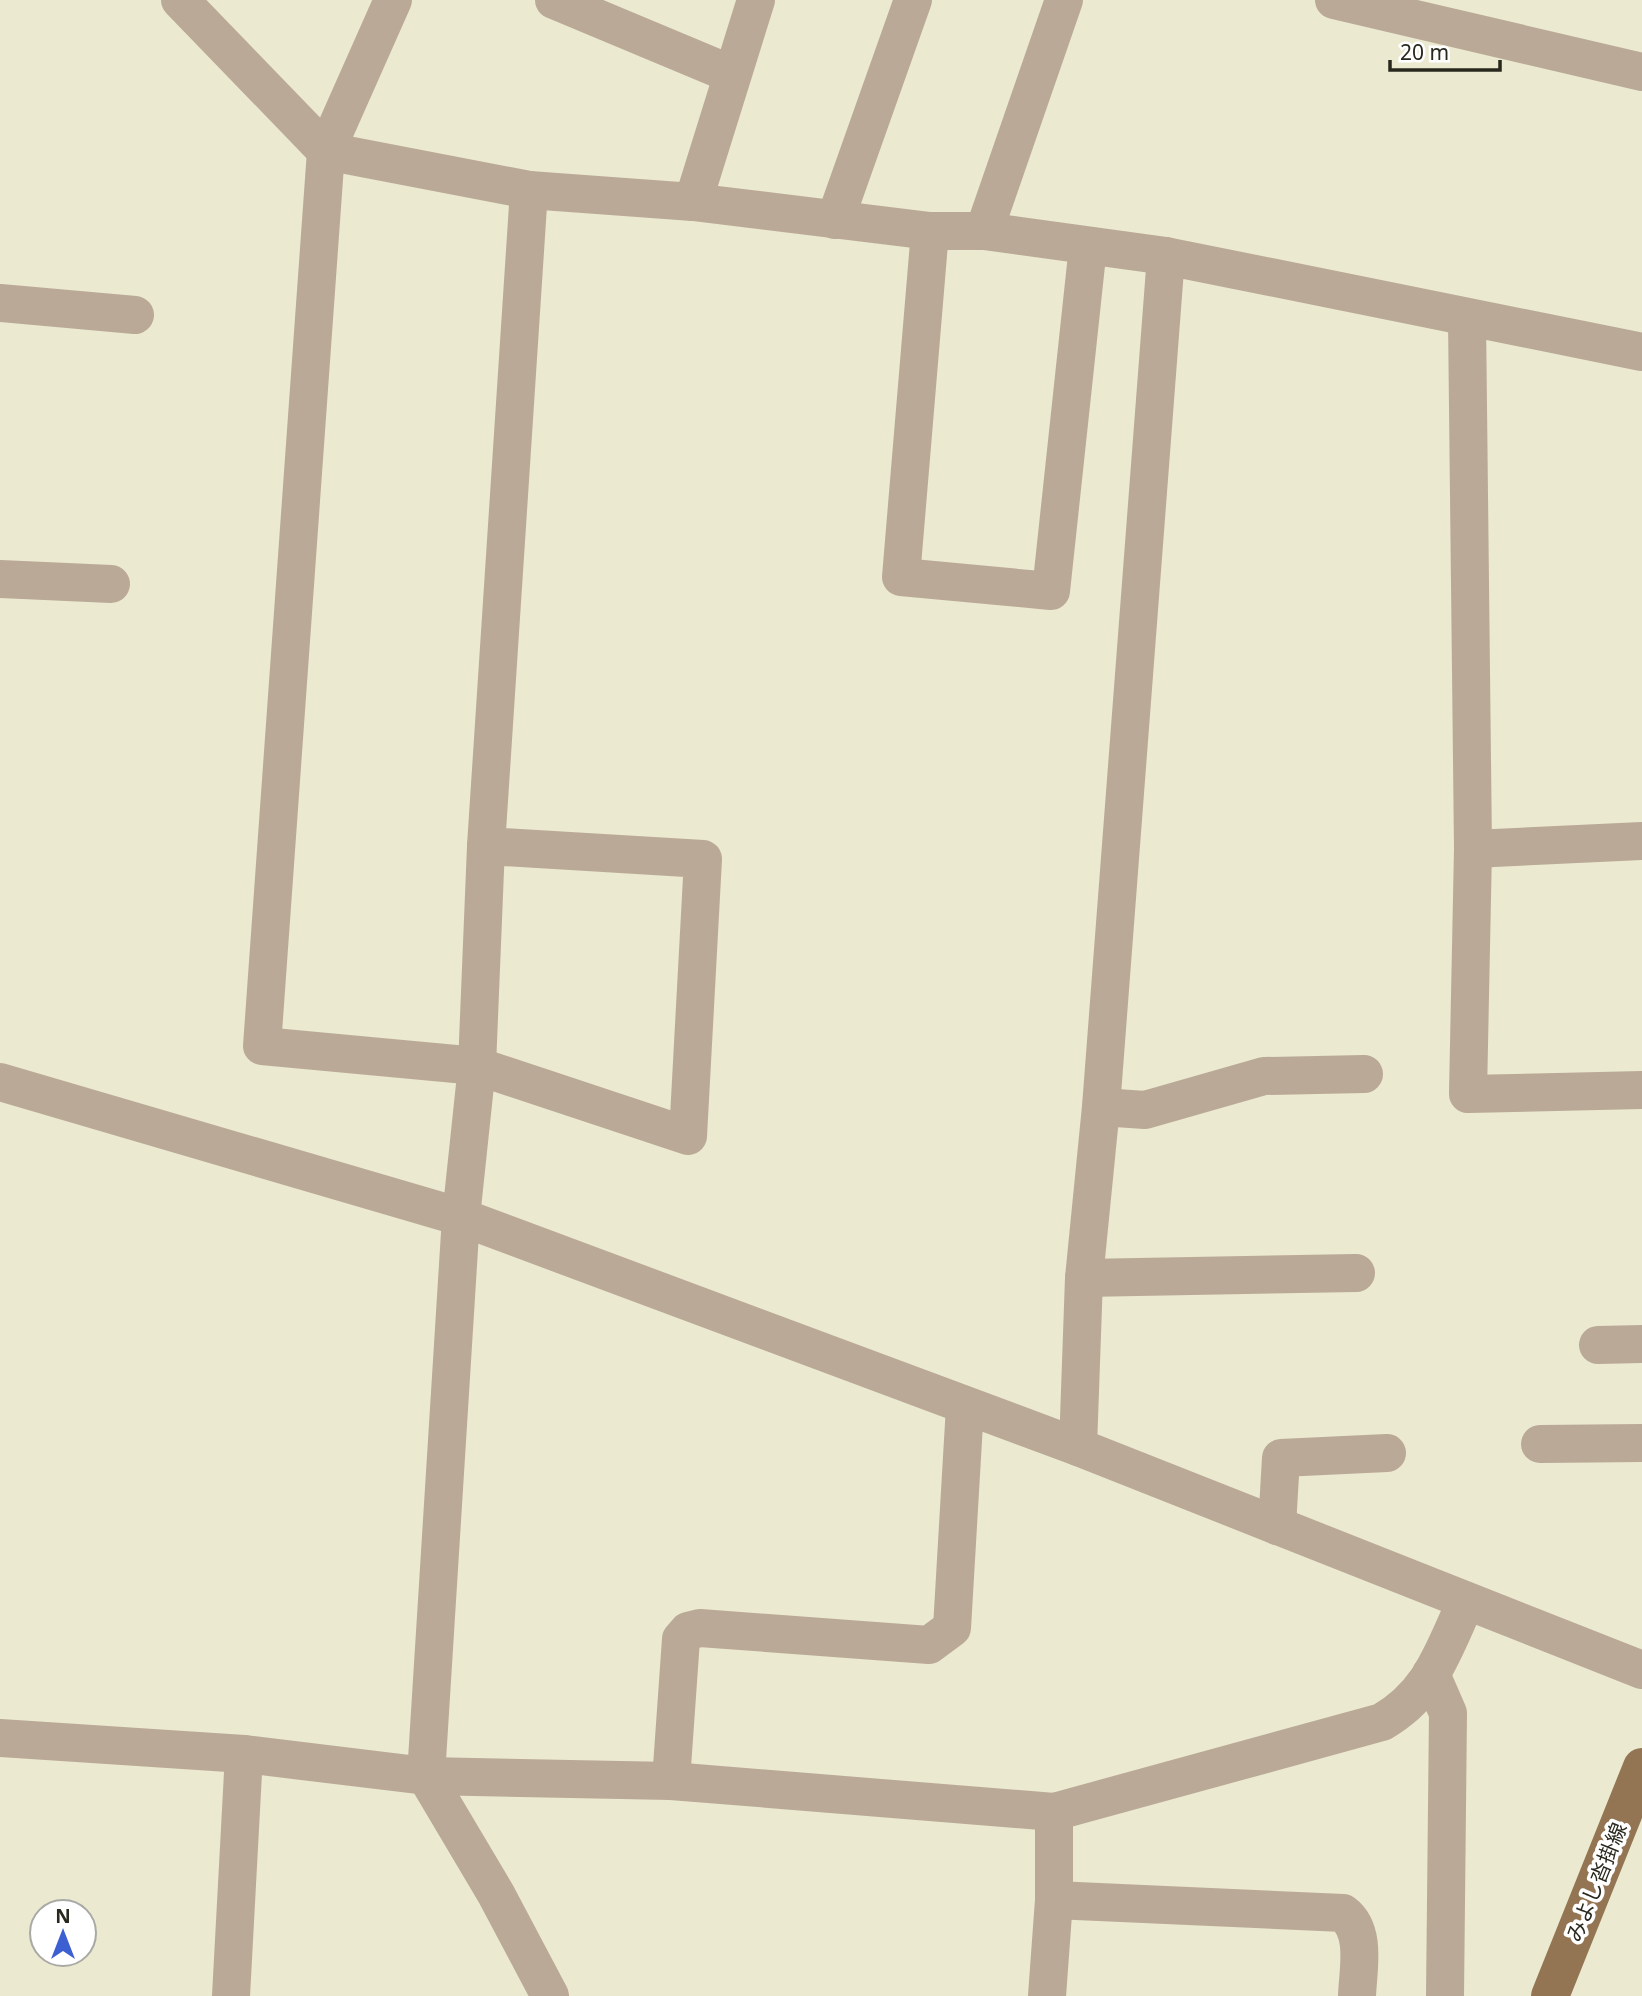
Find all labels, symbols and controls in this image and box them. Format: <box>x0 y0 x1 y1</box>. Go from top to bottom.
scale bar <box>1390 28 1500 72</box>
text: 20 m <box>1400 38 1449 66</box>
street label: みよし沓掛線 <box>1559 1818 1633 1946</box>
north arrow <box>28 1898 98 1968</box>
text: N <box>55 1903 71 1929</box>

